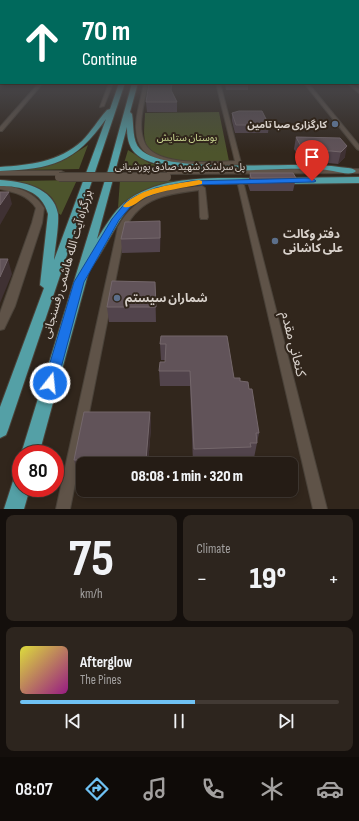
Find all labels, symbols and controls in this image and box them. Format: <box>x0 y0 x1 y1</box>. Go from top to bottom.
text: 70 m <box>82 15 130 48</box>
icon: ahead <box>16 16 68 68</box>
text: Continue <box>82 49 137 70</box>
place label: کارگزاری صبا تامین <box>247 119 327 131</box>
marker: کارگزاری صبا تامین <box>330 119 340 129</box>
park label: بوستان ستایش <box>157 132 218 144</box>
pin <box>295 140 329 181</box>
icon: arrive <box>301 146 323 168</box>
street label: پل سرلشکر شهید صادق پورشیانی <box>115 161 245 173</box>
street label: بزرگراه آیت الله هاشمی رفسنجانی <box>39 188 96 340</box>
place label: دفتر وکالت علی کاشانی <box>283 227 343 256</box>
marker: دفتر وکالت علی کاشانی <box>270 236 280 246</box>
place label: شماران سیستم <box>125 291 208 307</box>
marker: شماران سیستم <box>112 293 122 303</box>
street label: کنعانی مقدم <box>275 310 310 379</box>
position arrow <box>29 362 71 404</box>
speed limit sign: 80 <box>12 445 64 497</box>
text: 08:08 · 1 min · 320 m <box>131 467 243 486</box>
text: 75 <box>68 528 114 591</box>
text: Climate <box>197 541 230 557</box>
text: 19° <box>249 561 286 597</box>
text: − <box>197 566 207 593</box>
text: + <box>328 566 339 593</box>
text: km/h <box>80 586 102 602</box>
text: Afterglow <box>80 653 132 672</box>
text: The Pines <box>80 672 121 688</box>
icon: previous <box>62 710 84 732</box>
icon: pause <box>168 710 190 732</box>
icon: next <box>275 710 297 732</box>
icon: directions <box>83 775 111 803</box>
icon: music <box>141 775 169 803</box>
icon: phone <box>199 775 227 803</box>
icon: climate <box>258 775 286 803</box>
icon: car <box>316 775 344 803</box>
text: 08:07 <box>15 779 53 800</box>

